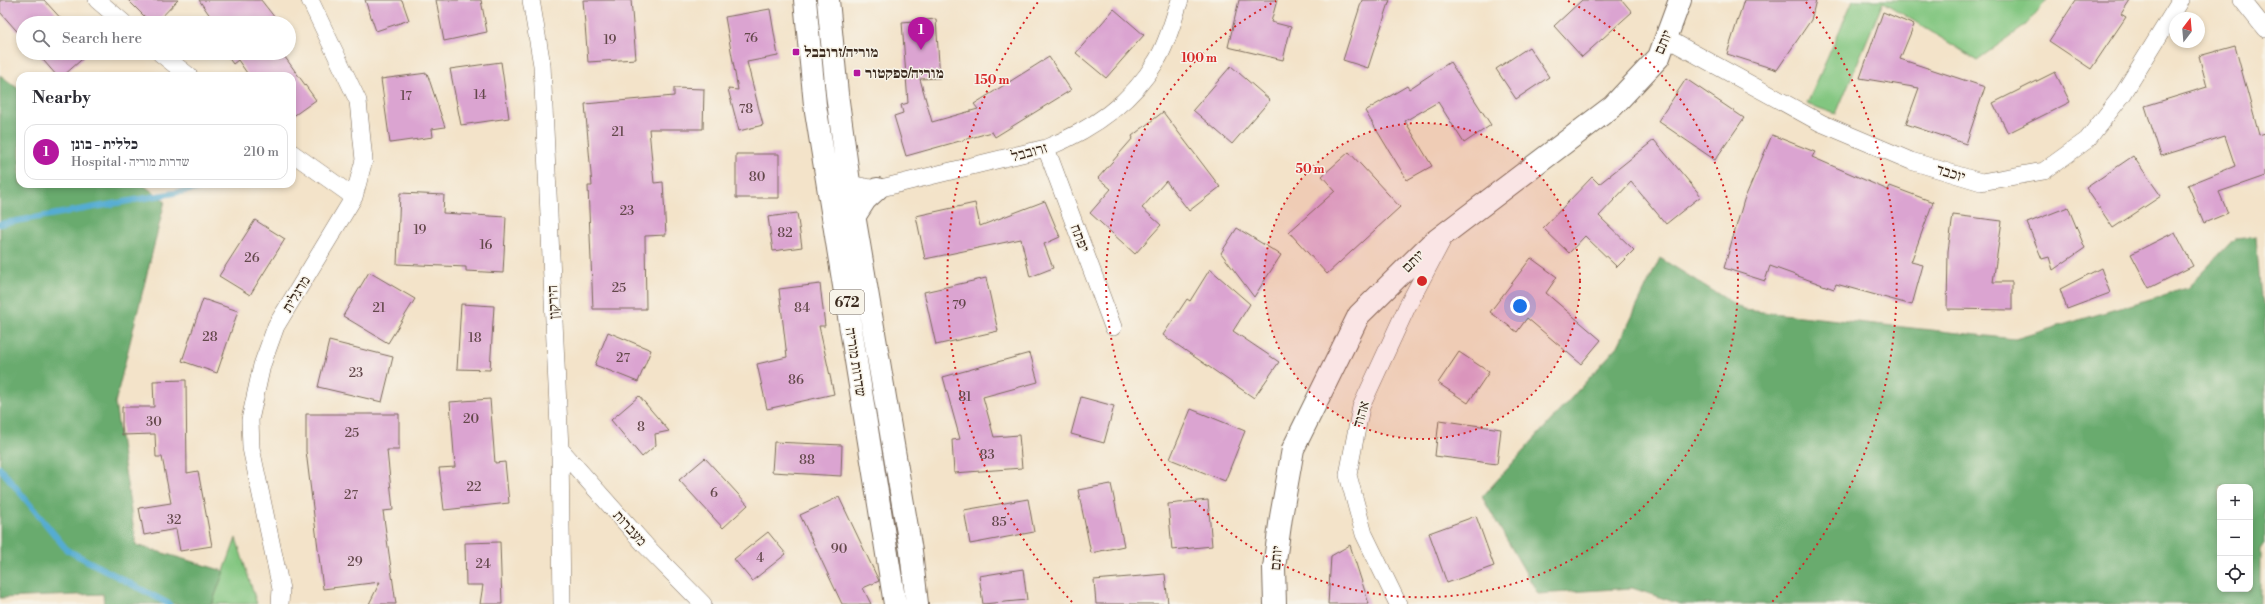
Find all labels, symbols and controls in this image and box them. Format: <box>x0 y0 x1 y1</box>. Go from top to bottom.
north arrow <box>2169 12 2205 48</box>
search box <box>16 16 296 60</box>
pin: 1 <box>908 17 934 50</box>
icon: search <box>30 27 52 49</box>
street label: יותם <box>1650 27 1677 57</box>
text: Search here <box>62 29 142 48</box>
house number: 76 <box>744 30 758 46</box>
house number: 19 <box>603 32 617 48</box>
place label: מוריה/זרובבל <box>804 43 878 62</box>
marker: מוריה/זרובבל <box>791 47 801 57</box>
text: 100 m <box>1181 51 1217 66</box>
place label: מוריה/ספקטור <box>865 64 944 83</box>
marker: מוריה/ספקטור <box>852 68 862 78</box>
text: 150 m <box>975 73 1009 88</box>
text: Nearby <box>32 87 91 109</box>
house number: 14 <box>474 87 487 103</box>
house number: 17 <box>400 88 412 104</box>
house number: 78 <box>739 101 753 117</box>
house number: 21 <box>611 124 625 140</box>
text: כללית - בונן <box>71 135 138 154</box>
street label: זרובבל <box>1009 138 1050 166</box>
text: 1 <box>43 144 49 160</box>
text: 210 m <box>244 144 279 160</box>
text: Hospital · שדרות מוריה <box>71 154 190 170</box>
street label: יוכבד <box>1934 160 1968 187</box>
text: 50 m <box>1295 162 1325 177</box>
house number: 80 <box>749 169 766 185</box>
house number: 23 <box>620 203 634 219</box>
house number: 19 <box>413 222 427 238</box>
street label: יפתח <box>1066 222 1093 255</box>
house number: 82 <box>777 225 793 241</box>
house number: 16 <box>479 237 493 253</box>
street label: יותם <box>1398 246 1429 277</box>
house number: 26 <box>244 250 260 266</box>
street label: מרגלית <box>278 272 315 316</box>
centre of rings <box>1415 274 1429 288</box>
house number: 25 <box>612 280 626 296</box>
street label: הירקון <box>543 285 564 319</box>
road number: 672 <box>830 290 864 314</box>
your location <box>1510 296 1530 316</box>
house number: 79 <box>952 297 966 313</box>
house number: 21 <box>372 300 386 316</box>
house number: 84 <box>794 300 810 316</box>
street label: שדרות מוריה <box>841 326 870 398</box>
house number: 28 <box>202 329 218 345</box>
house number: 18 <box>468 330 482 346</box>
house number: 27 <box>616 350 630 366</box>
house number: 23 <box>349 365 363 381</box>
house number: 86 <box>788 372 804 388</box>
house number: 81 <box>958 389 972 405</box>
street label: אהוד <box>1349 399 1374 430</box>
house number: 20 <box>463 411 479 427</box>
house number: 30 <box>146 414 162 430</box>
house number: 8 <box>637 419 645 435</box>
house number: 25 <box>345 425 359 441</box>
house number: 83 <box>979 447 995 463</box>
house number: 88 <box>799 452 815 468</box>
house number: 22 <box>467 479 481 495</box>
map controls <box>2217 484 2253 592</box>
button: + <box>2217 484 2253 520</box>
house number: 6 <box>710 485 718 501</box>
house number: 27 <box>344 487 358 503</box>
street label: מעברות <box>608 506 651 550</box>
house number: 32 <box>167 512 181 528</box>
house number: 85 <box>991 514 1007 530</box>
button: − <box>2217 520 2253 556</box>
house number: 90 <box>831 541 848 557</box>
street label: יותם <box>1266 545 1287 571</box>
house number: 4 <box>756 550 764 566</box>
house number: 29 <box>347 554 363 570</box>
house number: 24 <box>475 556 491 572</box>
button: locate <box>2217 556 2253 592</box>

